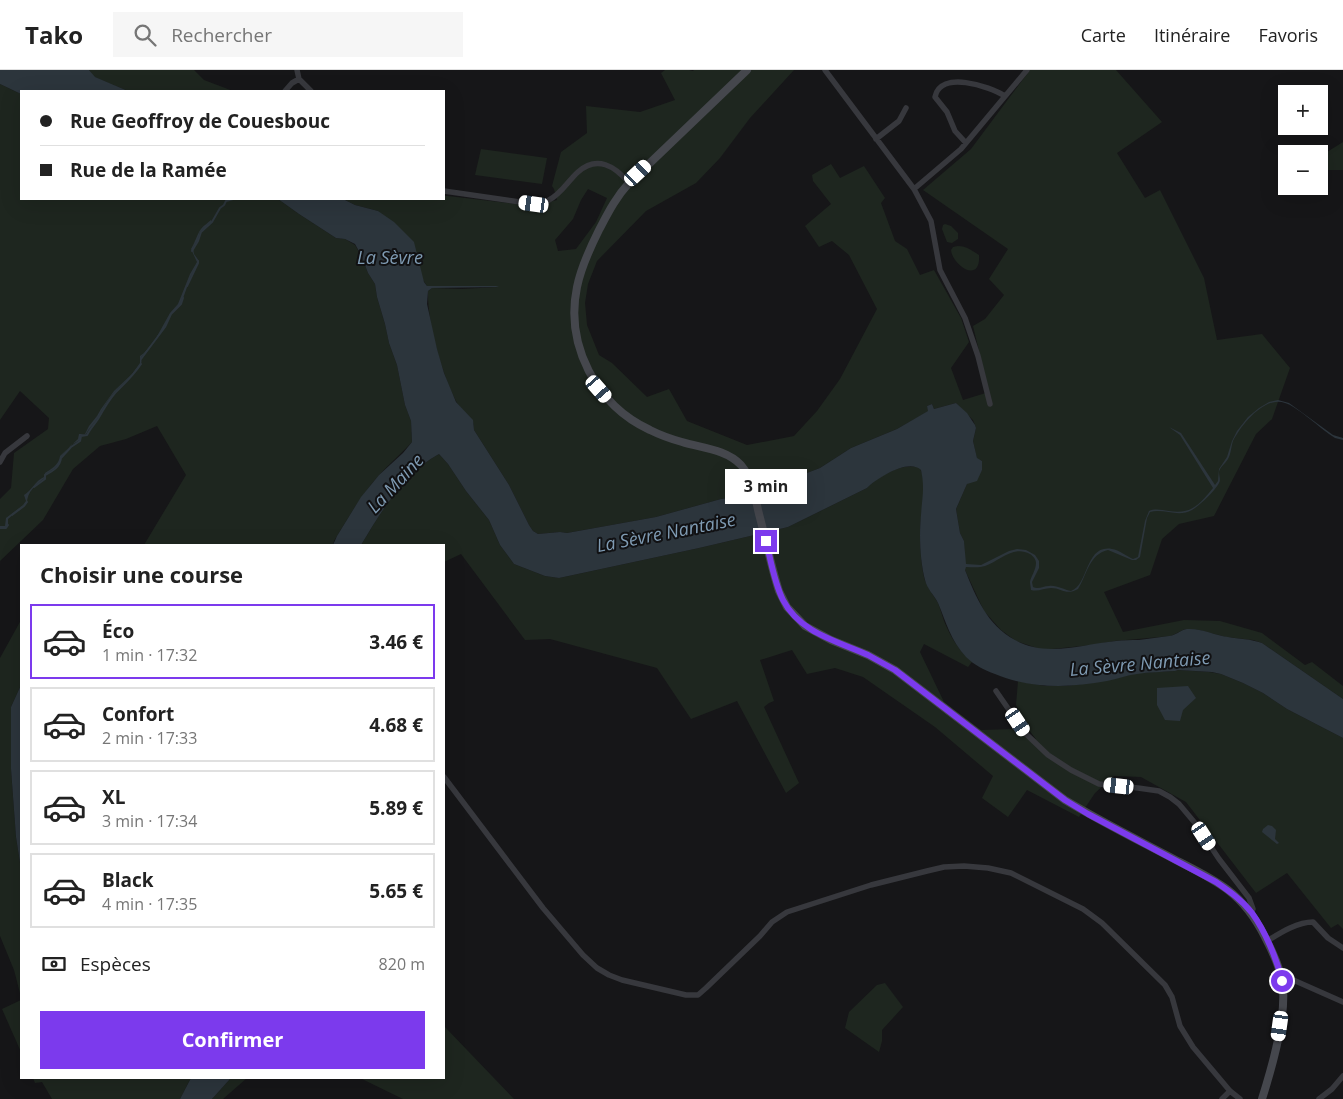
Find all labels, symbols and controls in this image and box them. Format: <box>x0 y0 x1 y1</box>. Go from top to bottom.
search box <box>113 12 463 57</box>
text: Tako <box>25 18 83 51</box>
icon: search <box>131 21 159 49</box>
text: Rechercher <box>171 22 272 48</box>
text: Carte <box>1081 23 1126 47</box>
text: Itinéraire <box>1154 23 1230 47</box>
text: Favoris <box>1258 23 1318 47</box>
map controls <box>1278 85 1328 195</box>
button: + <box>1278 85 1328 135</box>
text: Rue Geoffroy de Couesbouc <box>70 108 330 134</box>
button: − <box>1278 145 1328 195</box>
text: Rue de la Ramée <box>70 157 227 183</box>
car <box>621 157 654 189</box>
car <box>518 194 549 214</box>
water label: La Sèvre <box>357 245 423 269</box>
car <box>583 373 614 405</box>
water label: La Maine <box>361 448 429 518</box>
callout: 3 min <box>725 468 807 504</box>
text: 3 min <box>744 475 788 497</box>
water label: La Sèvre Nantaise <box>594 507 738 557</box>
route end <box>755 530 777 552</box>
text: Choisir une course <box>40 559 243 589</box>
text: Éco <box>102 618 134 644</box>
icon: car <box>42 619 87 664</box>
text: 3.46 € <box>369 629 423 655</box>
text: 1 min · 17:32 <box>102 644 197 666</box>
water label: La Sèvre Nantaise <box>1069 645 1211 681</box>
text: Confort <box>102 701 174 727</box>
icon: car <box>42 702 87 747</box>
car <box>1003 705 1032 739</box>
text: 4.68 € <box>369 712 423 738</box>
text: 2 min · 17:33 <box>102 727 197 749</box>
car <box>1103 777 1134 795</box>
text: XL <box>102 784 125 810</box>
icon: car <box>42 785 87 830</box>
text: 5.89 € <box>369 795 423 821</box>
text: 3 min · 17:34 <box>102 810 197 832</box>
car <box>1189 819 1218 853</box>
text: Black <box>102 867 154 893</box>
icon: car <box>42 868 87 913</box>
text: 5.65 € <box>369 878 423 904</box>
text: 4 min · 17:35 <box>102 893 197 915</box>
icon: cash <box>40 950 68 978</box>
text: Espèces <box>80 951 151 977</box>
text: 820 m <box>379 953 425 975</box>
route start <box>1271 970 1293 992</box>
car <box>1270 1010 1289 1042</box>
button: Confirmer <box>40 1011 425 1069</box>

